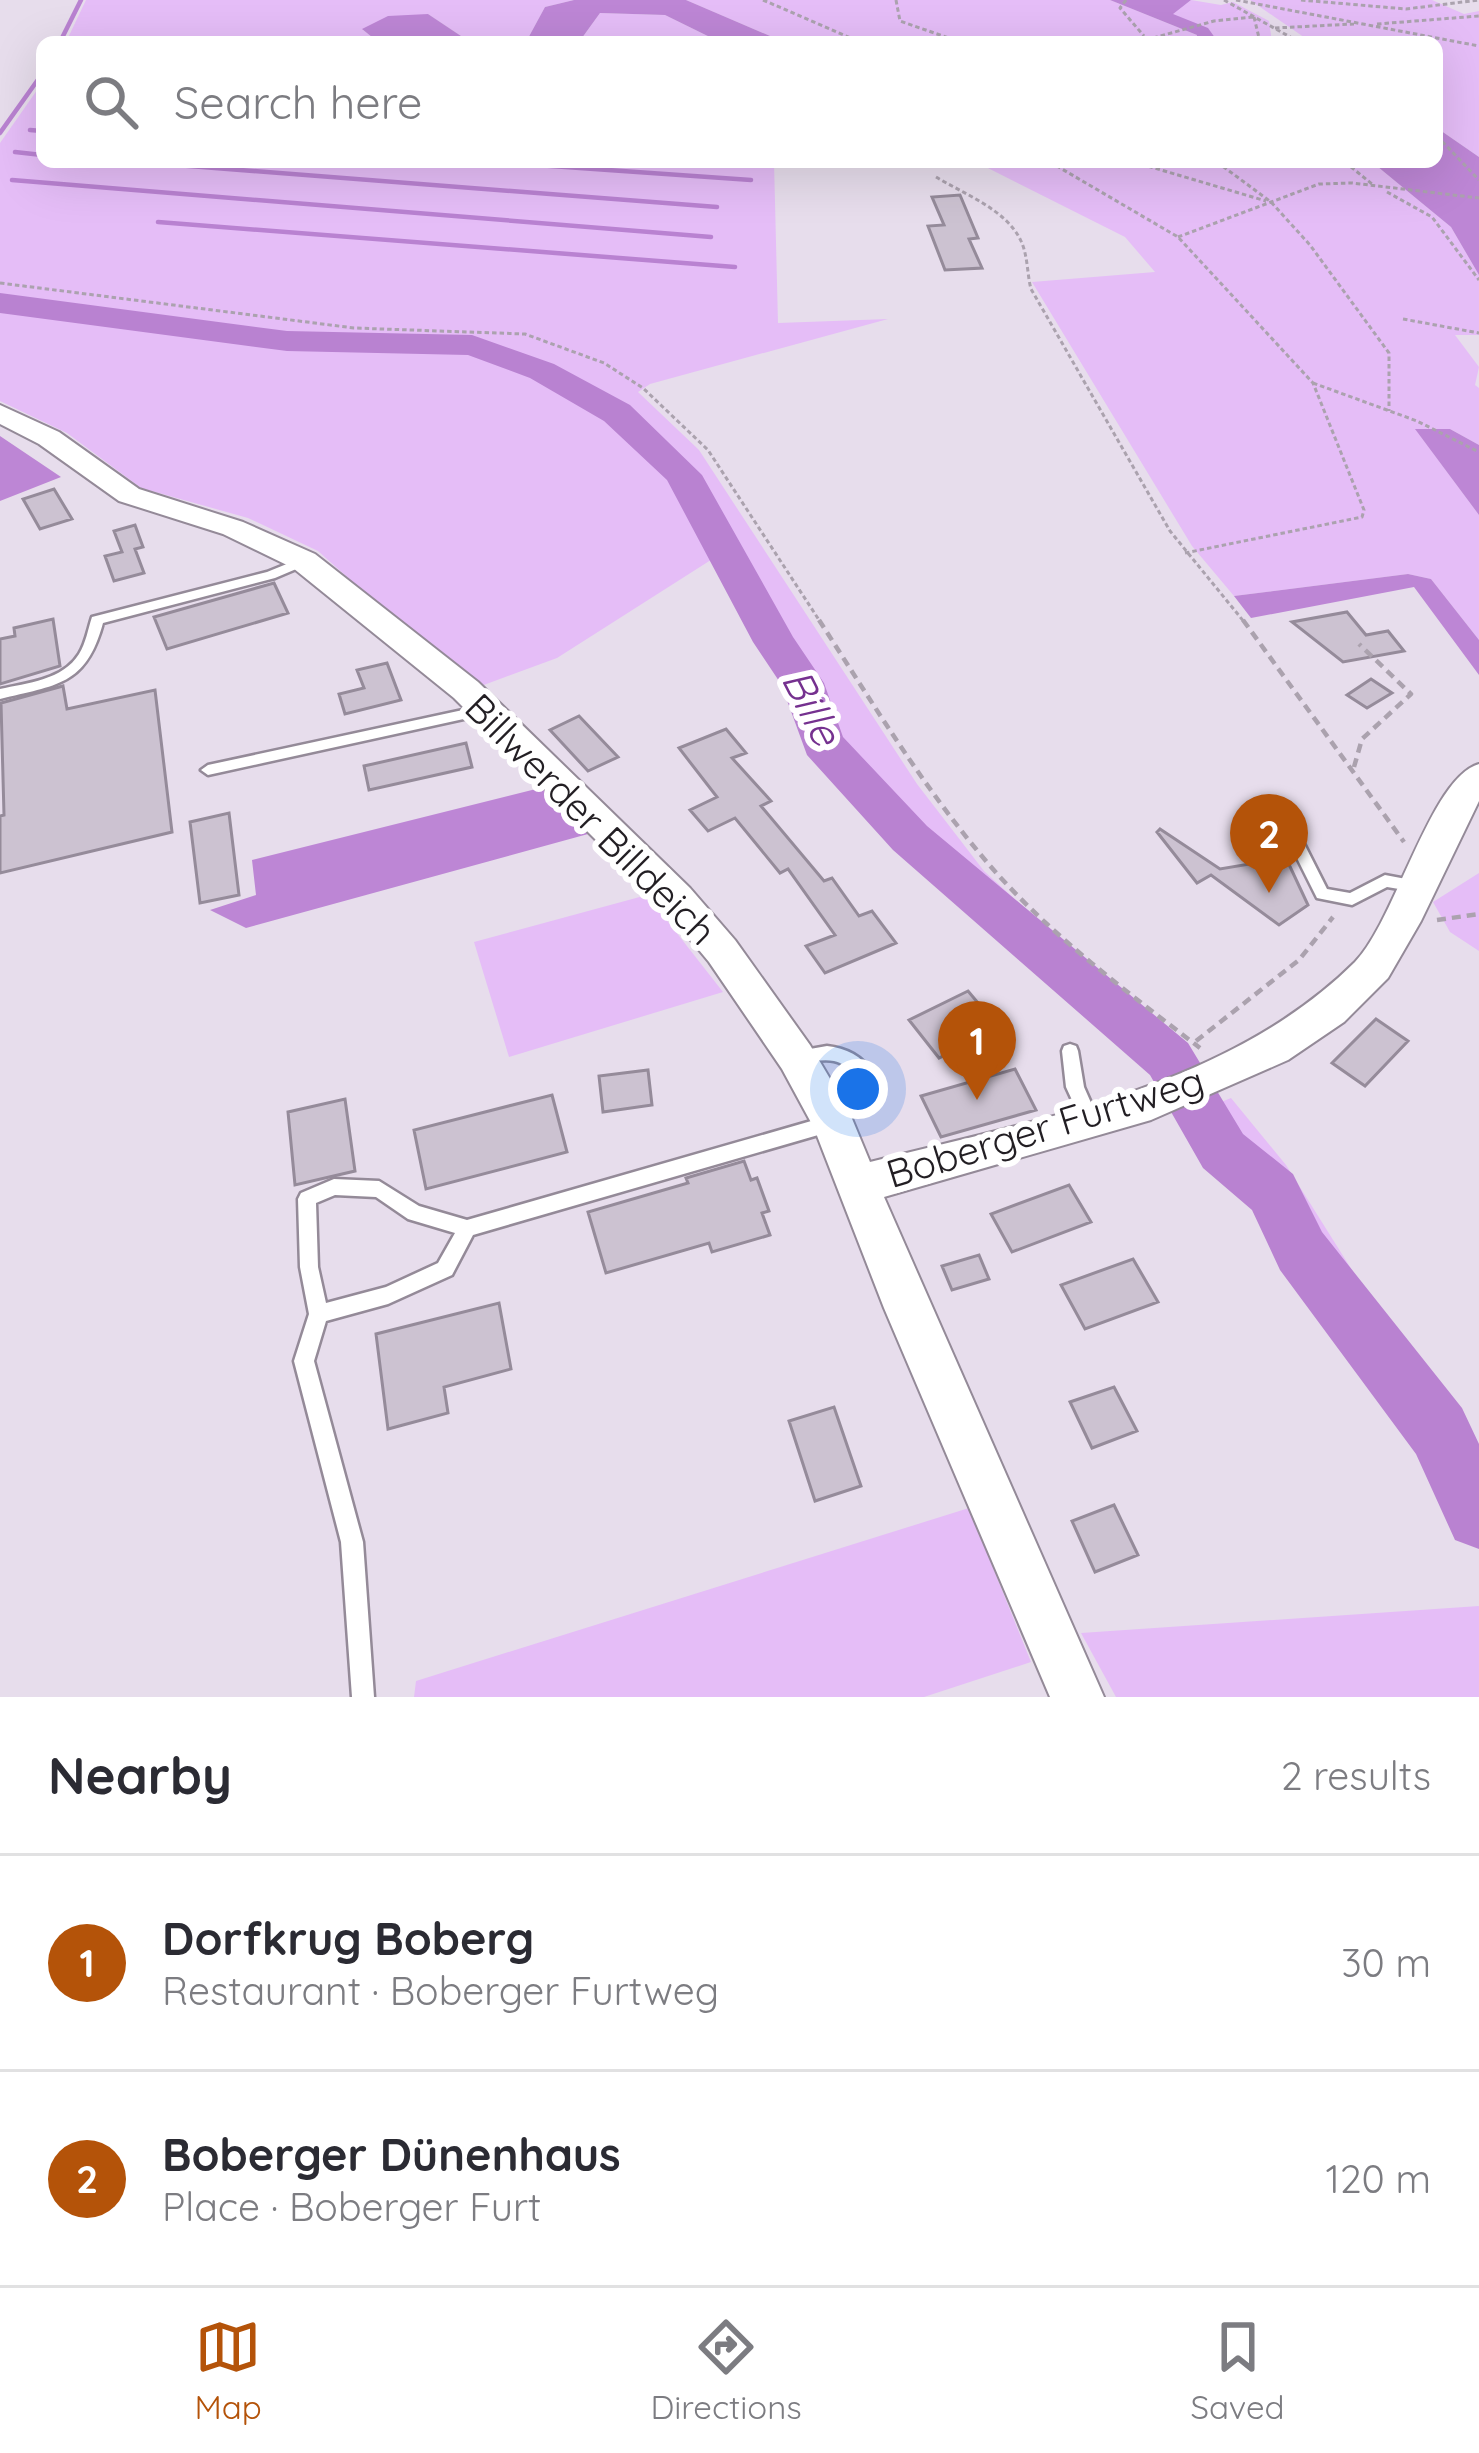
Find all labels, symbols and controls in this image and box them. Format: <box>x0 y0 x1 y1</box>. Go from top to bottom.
search box <box>36 36 1443 168</box>
icon: search <box>78 69 144 135</box>
text: Search here <box>174 74 422 130</box>
water label: Bille <box>771 660 855 756</box>
street label: Billwerder Billdeich <box>455 683 727 955</box>
pin: 2 <box>1230 794 1308 893</box>
pin: 1 <box>938 1001 1016 1100</box>
street label: Boberger Furtweg <box>880 1055 1209 1198</box>
your location <box>828 1059 888 1119</box>
text: Nearby <box>48 1743 232 1807</box>
text: 2 results <box>1281 1751 1431 1800</box>
text: Dorfkrug Boberg <box>162 1910 534 1966</box>
text: 1 <box>79 1938 95 1987</box>
text: 30 m <box>1341 1938 1431 1987</box>
text: Restaurant · Boberger Furtweg <box>162 1966 719 2015</box>
text: Boberger Dünenhaus <box>162 2126 621 2182</box>
text: 2 <box>76 2154 98 2203</box>
text: 120 m <box>1326 2154 1431 2203</box>
text: Place · Boberger Furt <box>162 2182 541 2231</box>
tab: Map <box>194 2314 262 2427</box>
tab: Directions <box>650 2314 802 2427</box>
tab: Saved <box>1191 2314 1285 2427</box>

